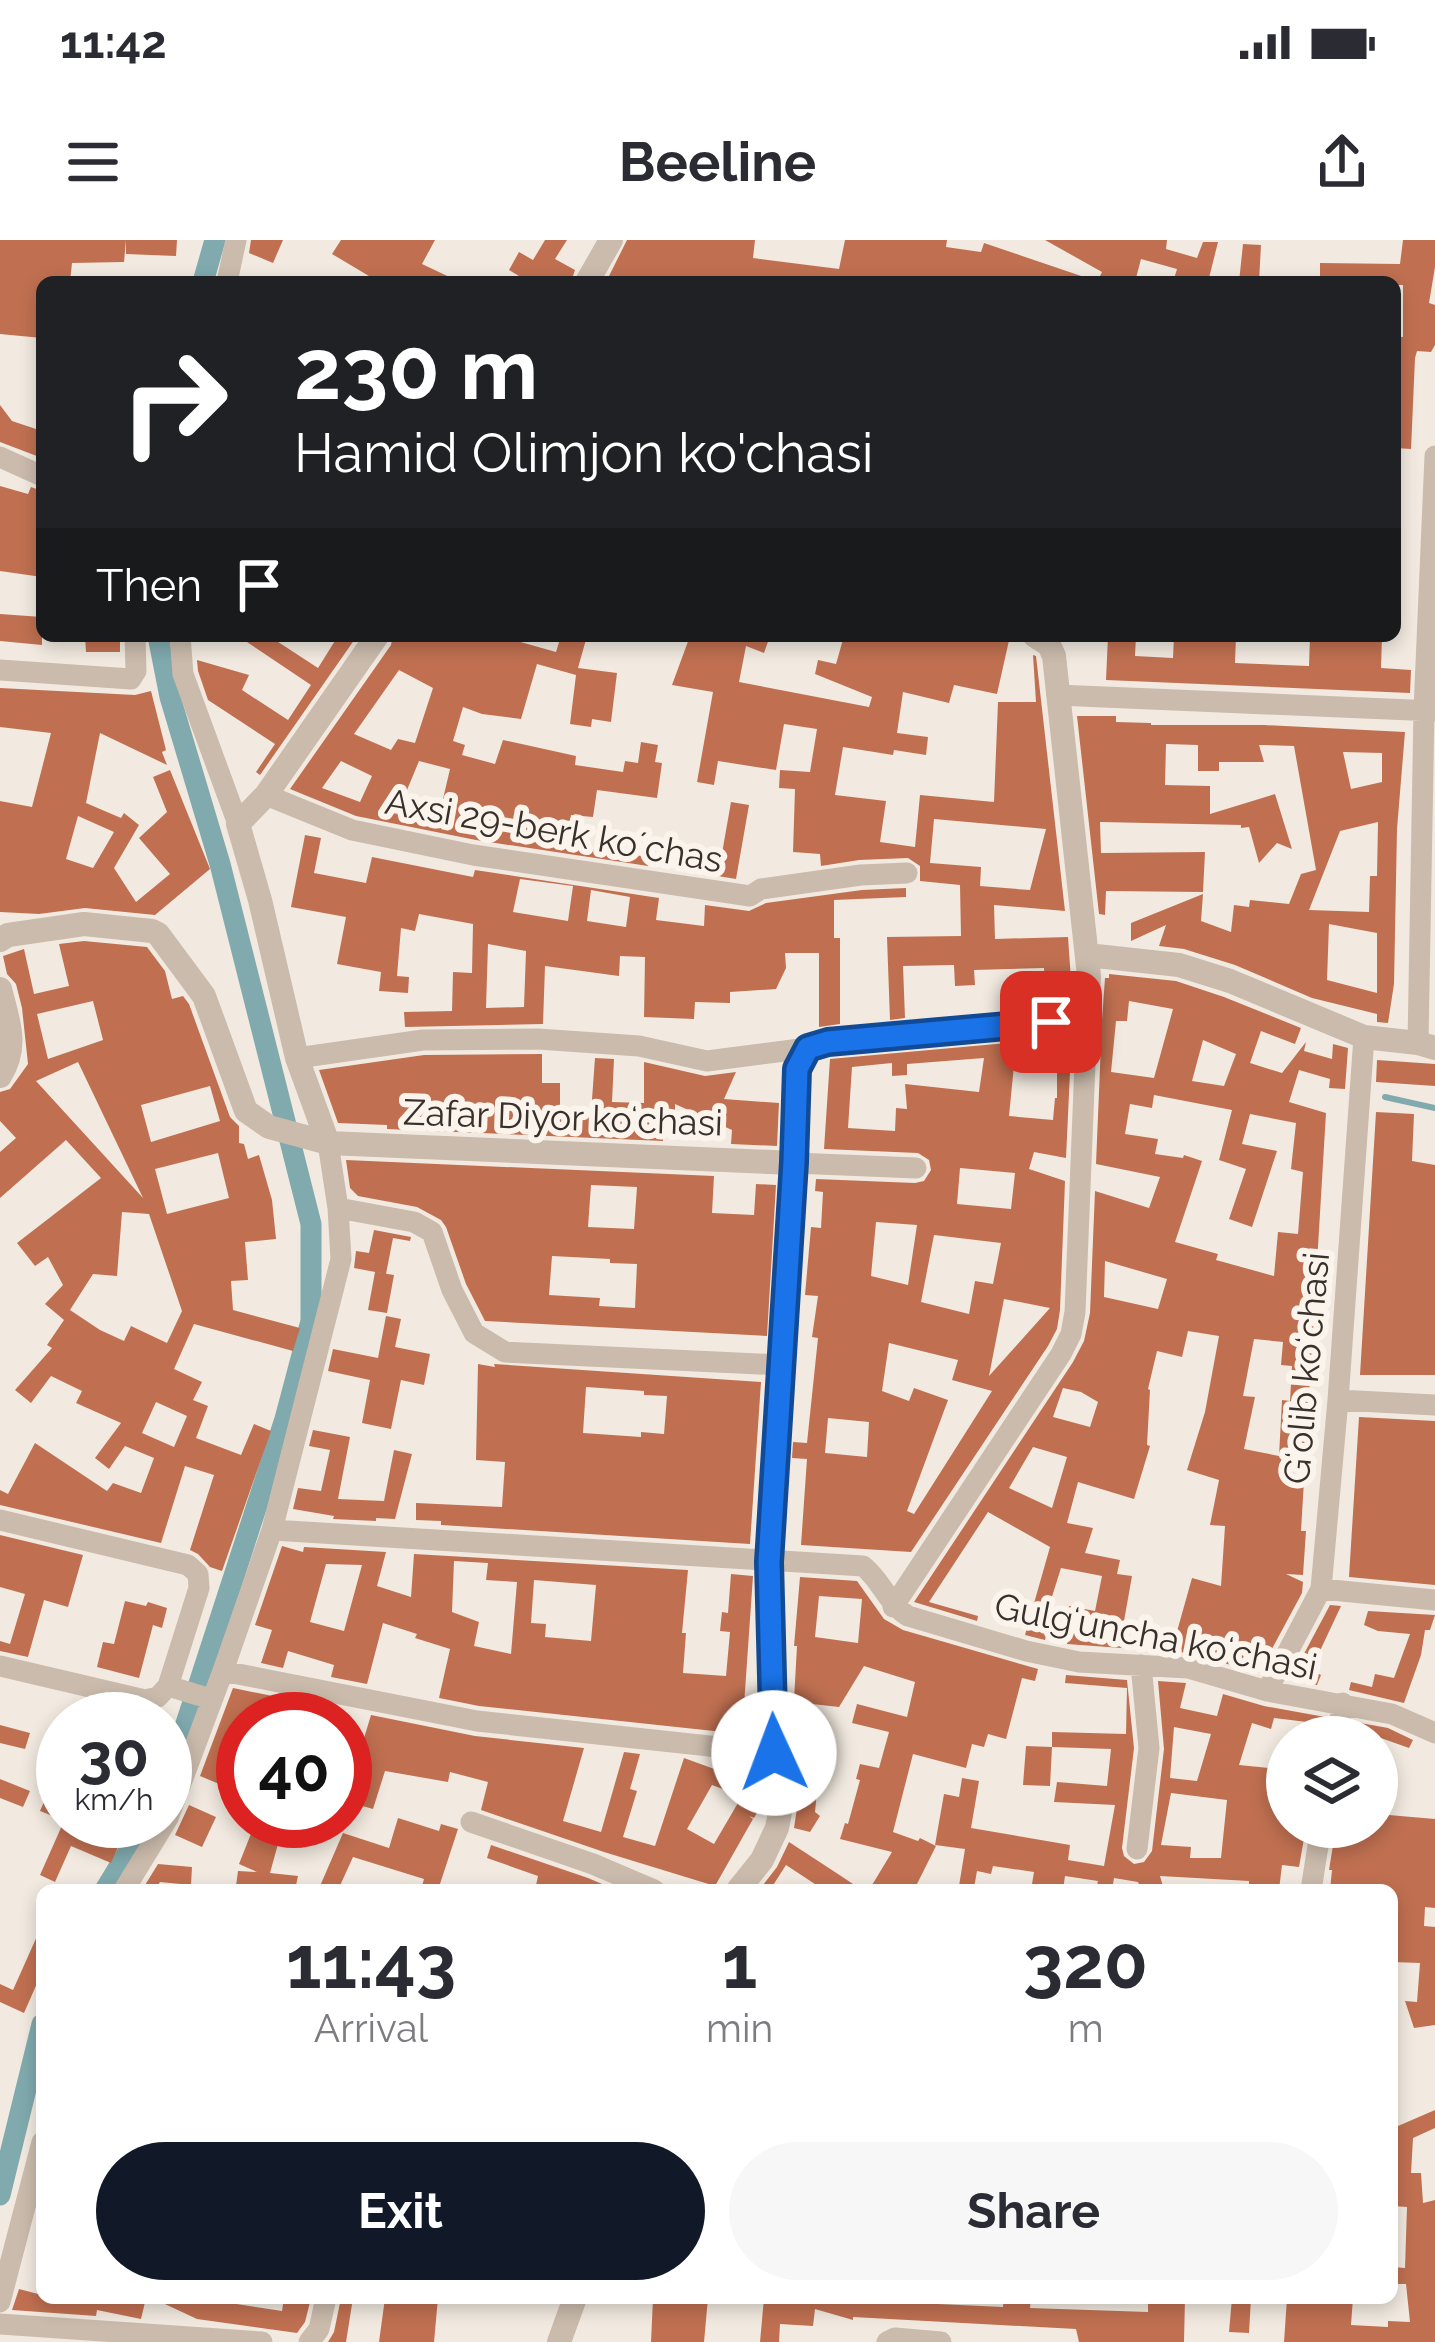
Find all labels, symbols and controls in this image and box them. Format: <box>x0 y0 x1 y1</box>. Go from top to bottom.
text: 11:42 <box>60 16 167 69</box>
icon: menu <box>60 129 126 195</box>
icon: share <box>1309 129 1375 195</box>
text: Beeline <box>619 130 816 194</box>
text: 230 m <box>294 320 538 419</box>
icon: right <box>96 324 252 480</box>
text: Hamid Olimjon ko'chasi <box>294 421 874 485</box>
icon: arrive <box>226 552 292 618</box>
text: Then <box>96 559 202 612</box>
street label: Аxsi 29-berk koʼchas <box>382 780 726 880</box>
pin <box>1000 971 1102 1073</box>
icon: arrive <box>1018 989 1084 1055</box>
street label: Zafar Diyor koʻchasi <box>402 1090 724 1144</box>
street label: Gʻolib koʻchasi <box>1275 1250 1337 1486</box>
street label: Gulgʻuncha koʻchasi <box>991 1584 1321 1688</box>
position arrow <box>711 1690 837 1816</box>
speed limit sign: 40 <box>216 1692 372 1848</box>
map controls <box>1266 1716 1398 1848</box>
button: layers <box>1266 1716 1398 1848</box>
text: 30 <box>79 1720 149 1790</box>
text: km/h <box>74 1782 154 1817</box>
text: 11:43 <box>286 1920 456 2005</box>
text: 1 <box>722 1920 757 2005</box>
text: 320 <box>1023 1920 1148 2005</box>
text: Arrival <box>314 2005 428 2051</box>
text: min <box>706 2005 773 2051</box>
text: m <box>1068 2005 1104 2051</box>
button: Exit <box>96 2142 705 2280</box>
button: Share <box>729 2142 1338 2280</box>

